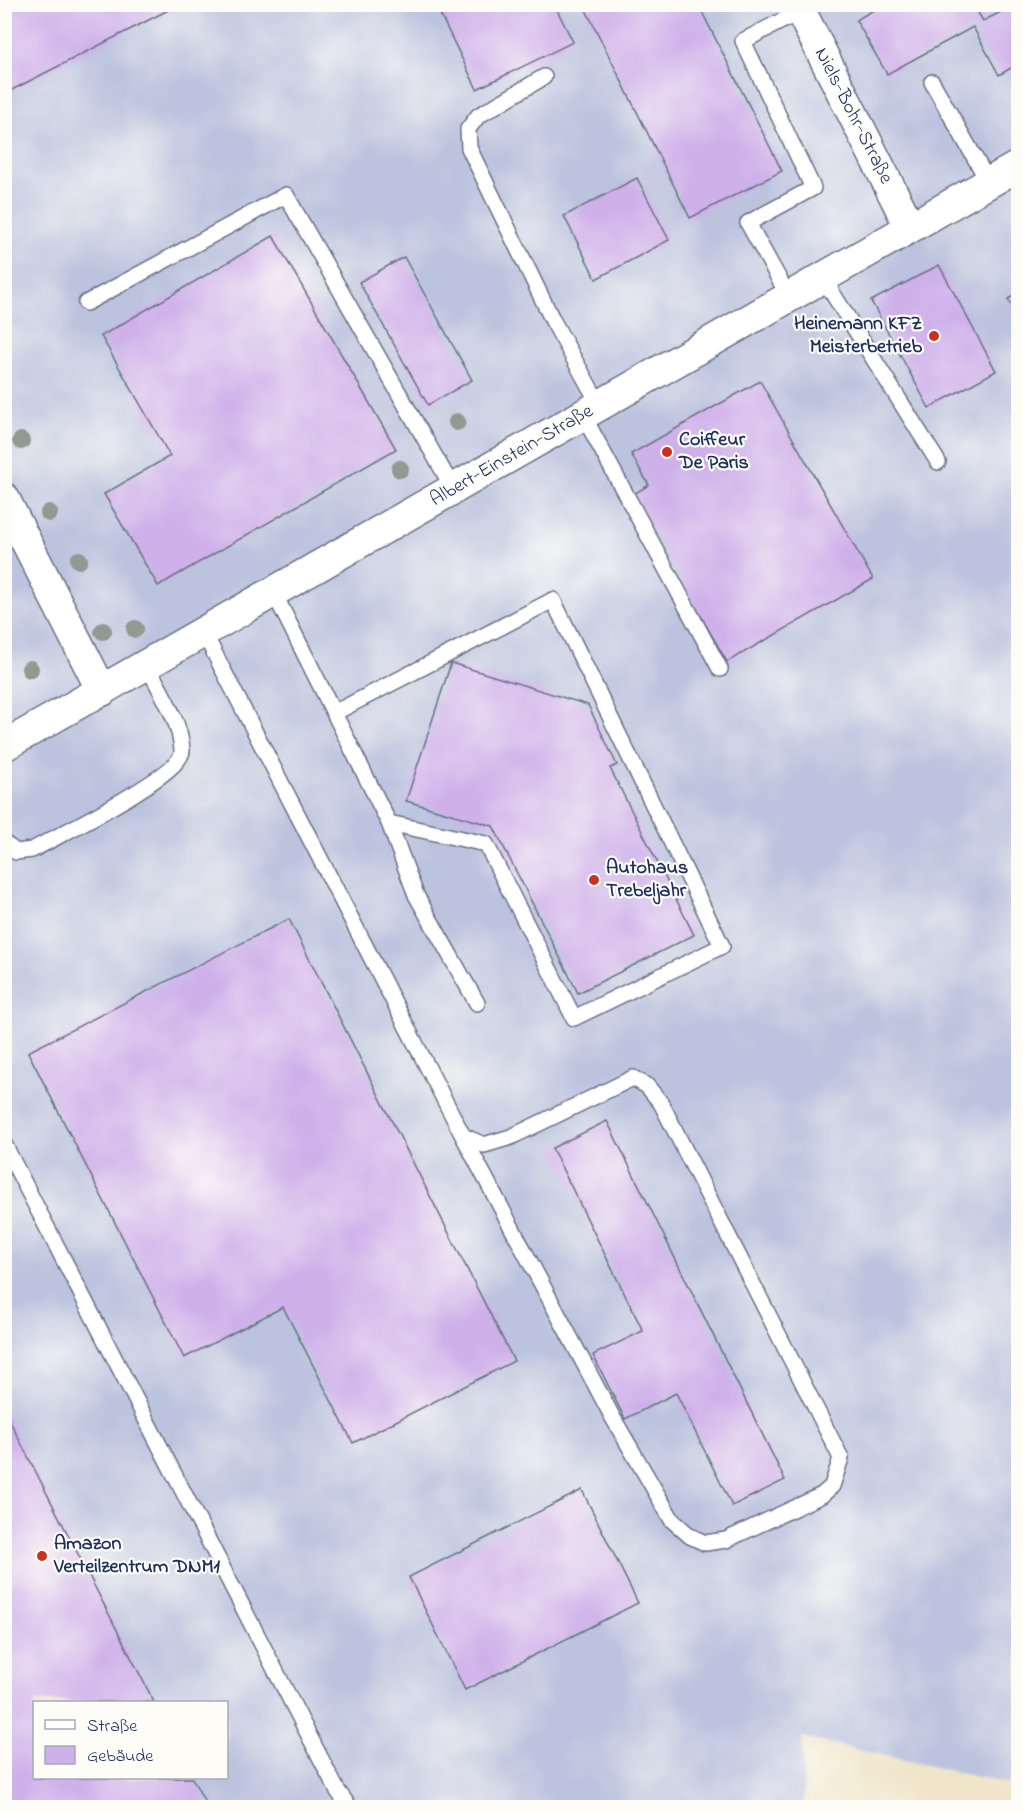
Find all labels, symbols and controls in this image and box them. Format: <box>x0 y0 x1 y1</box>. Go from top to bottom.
street label: Niels-Bohr-Straße <box>806 43 900 189</box>
place label: Heinemann KFZ Meisterbetrieb <box>794 310 922 362</box>
marker: Heinemann KFZ Meisterbetrieb <box>927 329 941 343</box>
street label: Albert-Einstein-Straße <box>425 397 599 515</box>
place label: Coiffeur De Paris <box>678 426 749 478</box>
marker: Coiffeur De Paris <box>660 445 674 459</box>
place label: Autohaus Trebeljahr <box>606 854 688 906</box>
marker: Autohaus Trebeljahr <box>587 873 601 887</box>
place label: Amazon Verteilzentrum DNM1 <box>53 1530 221 1582</box>
marker: Amazon Verteilzentrum DNM1 <box>35 1549 49 1563</box>
legend <box>33 1701 228 1779</box>
text: Straße <box>87 1714 138 1740</box>
text: Gebäude <box>87 1744 154 1770</box>

